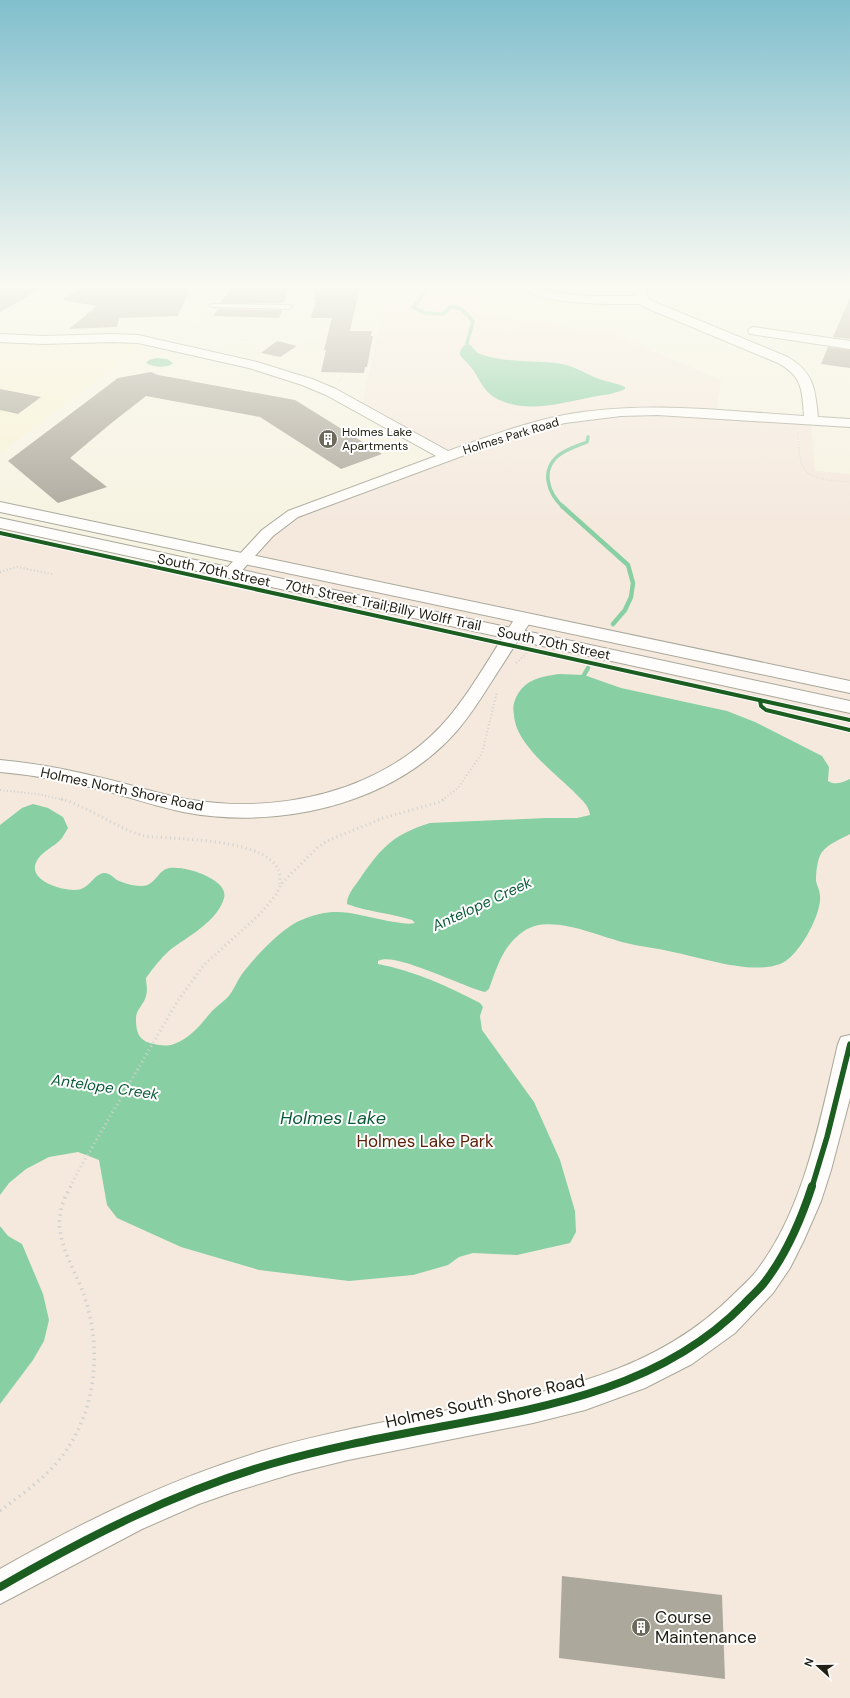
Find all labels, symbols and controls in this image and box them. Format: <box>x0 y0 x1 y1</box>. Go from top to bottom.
street label: Holmes Park Road <box>461 414 561 458</box>
place label: Holmes Lake Apartments <box>342 424 412 454</box>
building icon: Holmes Lake Apartments <box>317 428 339 450</box>
street label: South 70th Street <box>156 549 272 591</box>
street label: 70th Street Trail;Billy Wolff Trail <box>283 575 483 635</box>
street label: South 70th Street <box>496 622 612 664</box>
street label: Holmes North Shore Road <box>39 763 205 815</box>
water label: Antelope Creek <box>428 872 535 936</box>
water label: Antelope Creek <box>49 1069 160 1104</box>
water label: Holmes Lake <box>280 1106 386 1130</box>
park label: Holmes Lake Park <box>356 1130 494 1152</box>
street label: Holmes South Shore Road <box>383 1369 587 1433</box>
place label: Course Maintenance <box>655 1606 757 1648</box>
building icon: Course Maintenance <box>630 1616 652 1638</box>
north arrow <box>798 1646 838 1686</box>
text: N <box>801 1656 817 1669</box>

